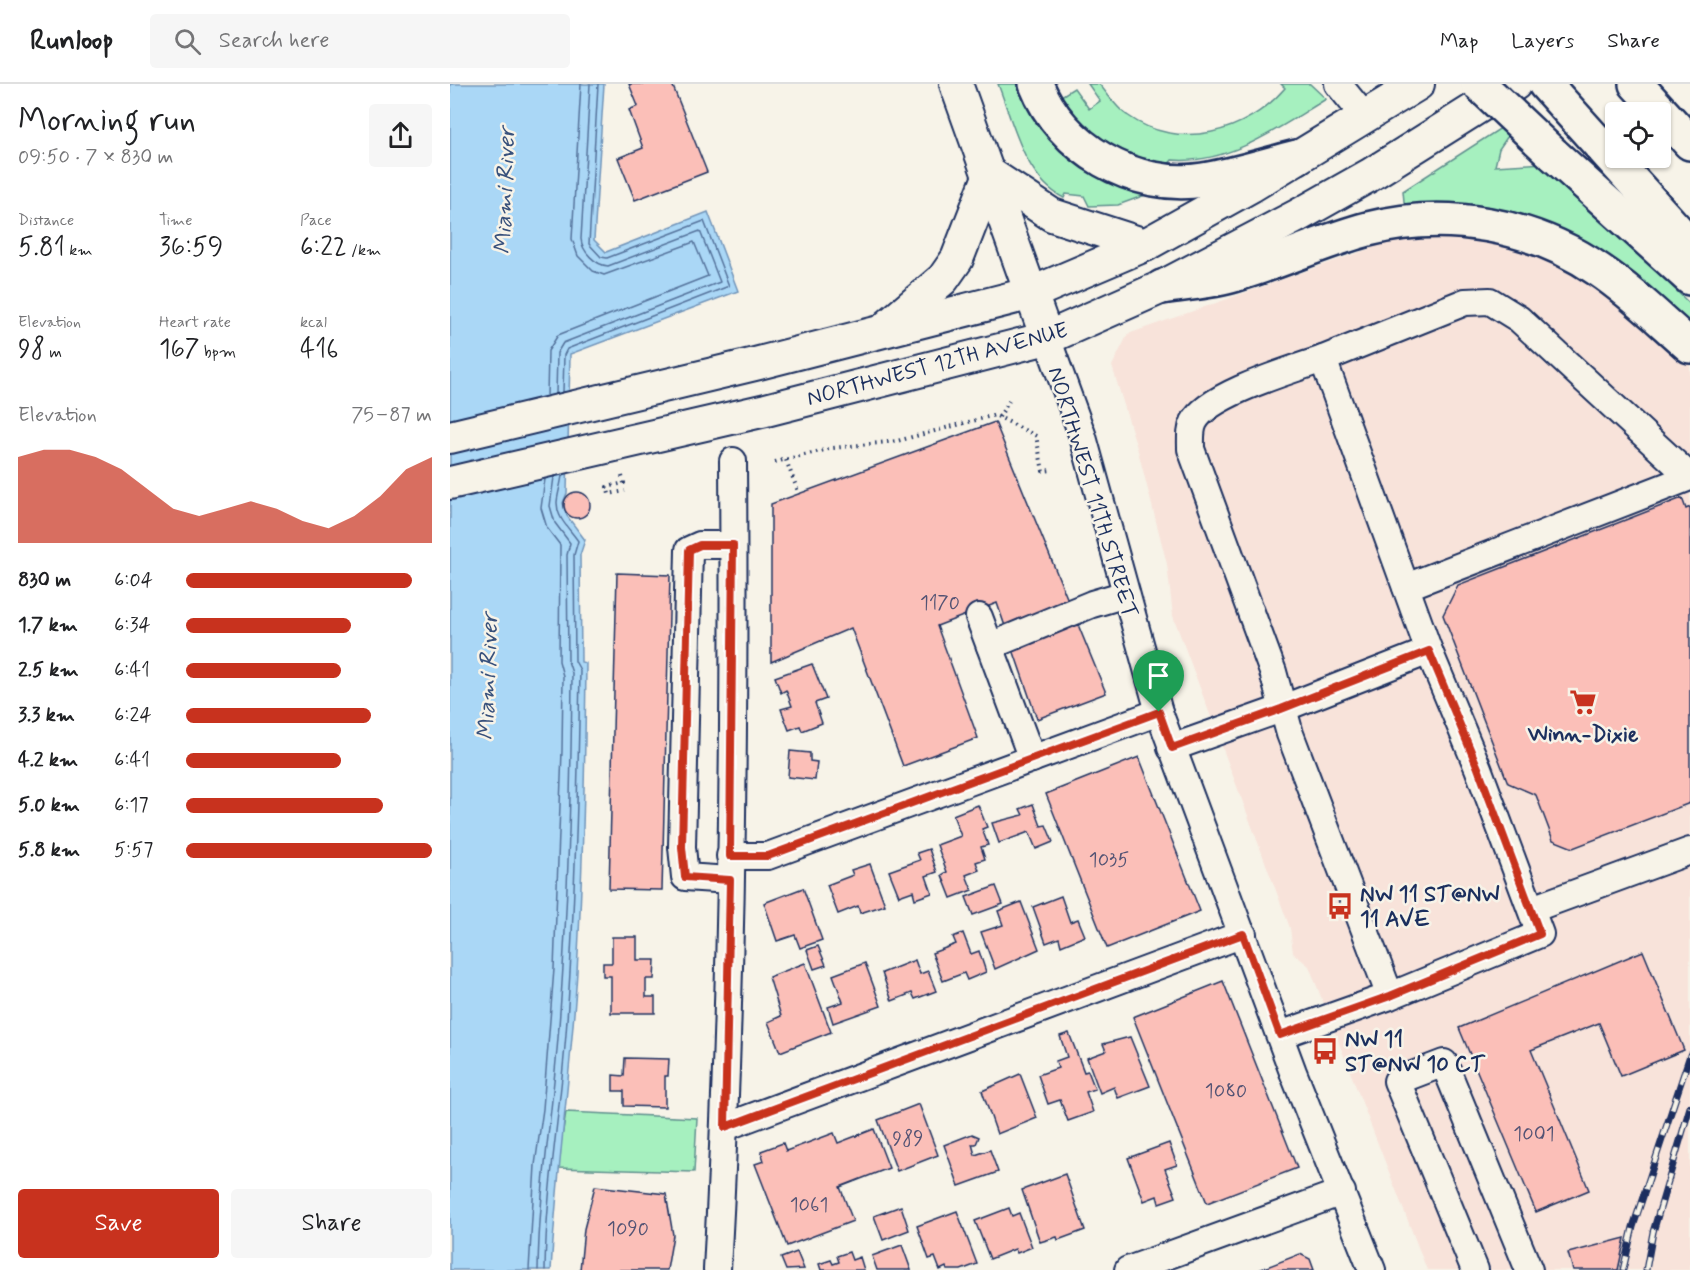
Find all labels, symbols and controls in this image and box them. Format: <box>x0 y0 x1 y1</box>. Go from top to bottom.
search box <box>150 14 570 68</box>
text: Runloop <box>30 23 114 60</box>
icon: search <box>171 25 204 58</box>
text: Search here <box>219 27 329 55</box>
text: Map <box>1440 27 1478 55</box>
text: Layers <box>1511 27 1574 55</box>
text: Share <box>1607 27 1660 55</box>
text: Morning run <box>18 99 196 143</box>
map controls <box>1605 102 1671 168</box>
button: locate <box>1605 102 1671 168</box>
button: share <box>369 104 432 167</box>
water label: Miami River <box>488 124 523 255</box>
text: 09:50 · 7 × 830 m <box>18 144 174 171</box>
text: Distance <box>18 210 74 231</box>
text: Time <box>159 210 193 231</box>
text: Pace <box>300 210 332 231</box>
text: 5.81 <box>18 231 65 265</box>
text: 36:59 <box>159 231 223 265</box>
text: 6:22 <box>300 231 347 265</box>
text: km <box>65 240 93 261</box>
text: /km <box>347 240 381 261</box>
text: Elevation <box>18 312 81 333</box>
text: Heart rate <box>159 312 231 333</box>
text: kcal <box>300 312 327 333</box>
street label: NORTHWEST 12TH AVENUE <box>804 317 1071 413</box>
text: 98 <box>18 333 45 367</box>
text: 167 <box>159 333 200 367</box>
text: 416 <box>300 333 339 367</box>
text: m <box>45 342 62 363</box>
text: bpm <box>200 342 236 363</box>
street label: NORTHWEST 11TH STREET <box>1041 364 1144 622</box>
text: Elevation <box>18 402 97 429</box>
text: 75–87 m <box>351 402 432 429</box>
text: 830 m <box>18 567 71 594</box>
text: 6:04 <box>114 567 153 594</box>
house number: 1170 <box>920 590 960 617</box>
water label: Miami River <box>471 610 506 741</box>
text: 1.7 km <box>18 612 78 639</box>
text: 6:34 <box>114 612 151 639</box>
pin <box>1133 650 1184 712</box>
text: 2.5 km <box>18 657 79 684</box>
text: 6:41 <box>114 657 150 684</box>
icon: arrive <box>1142 659 1175 692</box>
supermarket icon: Winn-Dixie <box>1568 687 1598 717</box>
text: 3.3 km <box>18 702 75 729</box>
text: 6:24 <box>114 702 152 729</box>
place label: Winn-Dixie <box>1527 721 1639 749</box>
text: 4.2 km <box>18 747 78 774</box>
text: 6:41 <box>114 747 150 774</box>
text: 5.0 km <box>18 792 80 819</box>
text: 6:17 <box>114 792 149 819</box>
text: 5.8 km <box>18 837 80 864</box>
text: 5:57 <box>114 837 153 864</box>
house number: 1035 <box>1089 847 1129 874</box>
place label: NW 11 ST@NW 11 AVE <box>1360 881 1500 934</box>
bus stop icon: NW 11 ST@NW 11 AVE <box>1325 891 1355 921</box>
place label: NW 11 ST@NW 10 CT <box>1345 1026 1486 1079</box>
bus stop icon: NW 11 ST@NW 10 CT <box>1310 1036 1340 1066</box>
house number: 1080 <box>1205 1078 1247 1105</box>
house number: 1001 <box>1513 1121 1555 1148</box>
house number: 989 <box>892 1126 924 1153</box>
button: Save <box>18 1189 219 1258</box>
button: Share <box>231 1189 432 1258</box>
house number: 1061 <box>790 1192 828 1219</box>
house number: 1090 <box>607 1216 649 1243</box>

